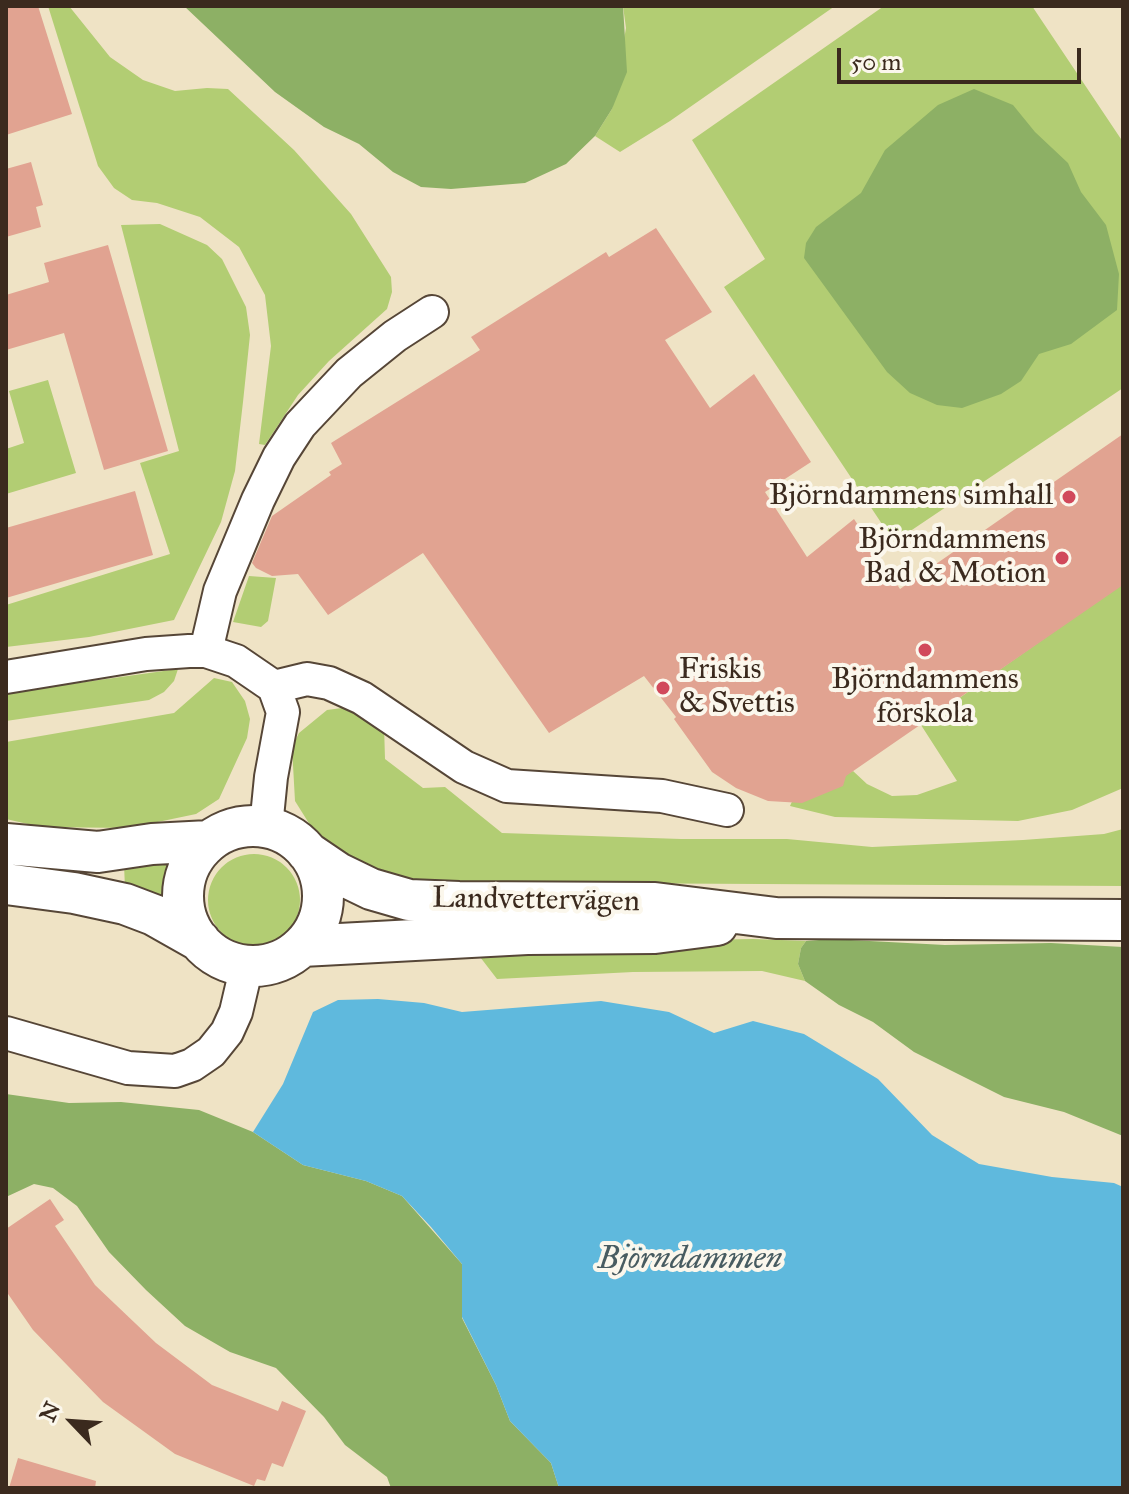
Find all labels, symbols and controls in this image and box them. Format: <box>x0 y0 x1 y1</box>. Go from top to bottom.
scale bar <box>841 32 1085 82</box>
text: 50 m <box>851 47 901 77</box>
place label: Björndammens simhall <box>769 479 1053 515</box>
marker: Björndammens simhall <box>1060 488 1078 506</box>
place label: Björndammens Bad & Motion <box>858 523 1046 594</box>
marker: Björndammens Bad & Motion <box>1053 549 1071 567</box>
marker: Björndammens förskola <box>916 641 934 659</box>
place label: Friskis & Svettis <box>679 653 795 724</box>
place label: Björndammens förskola <box>831 663 1019 734</box>
marker: Friskis & Svettis <box>654 679 672 697</box>
street label: Landvettervägen <box>432 881 640 921</box>
water label: Björndammen <box>598 1241 782 1279</box>
north arrow <box>32 1382 112 1462</box>
text: N <box>34 1397 66 1426</box>

